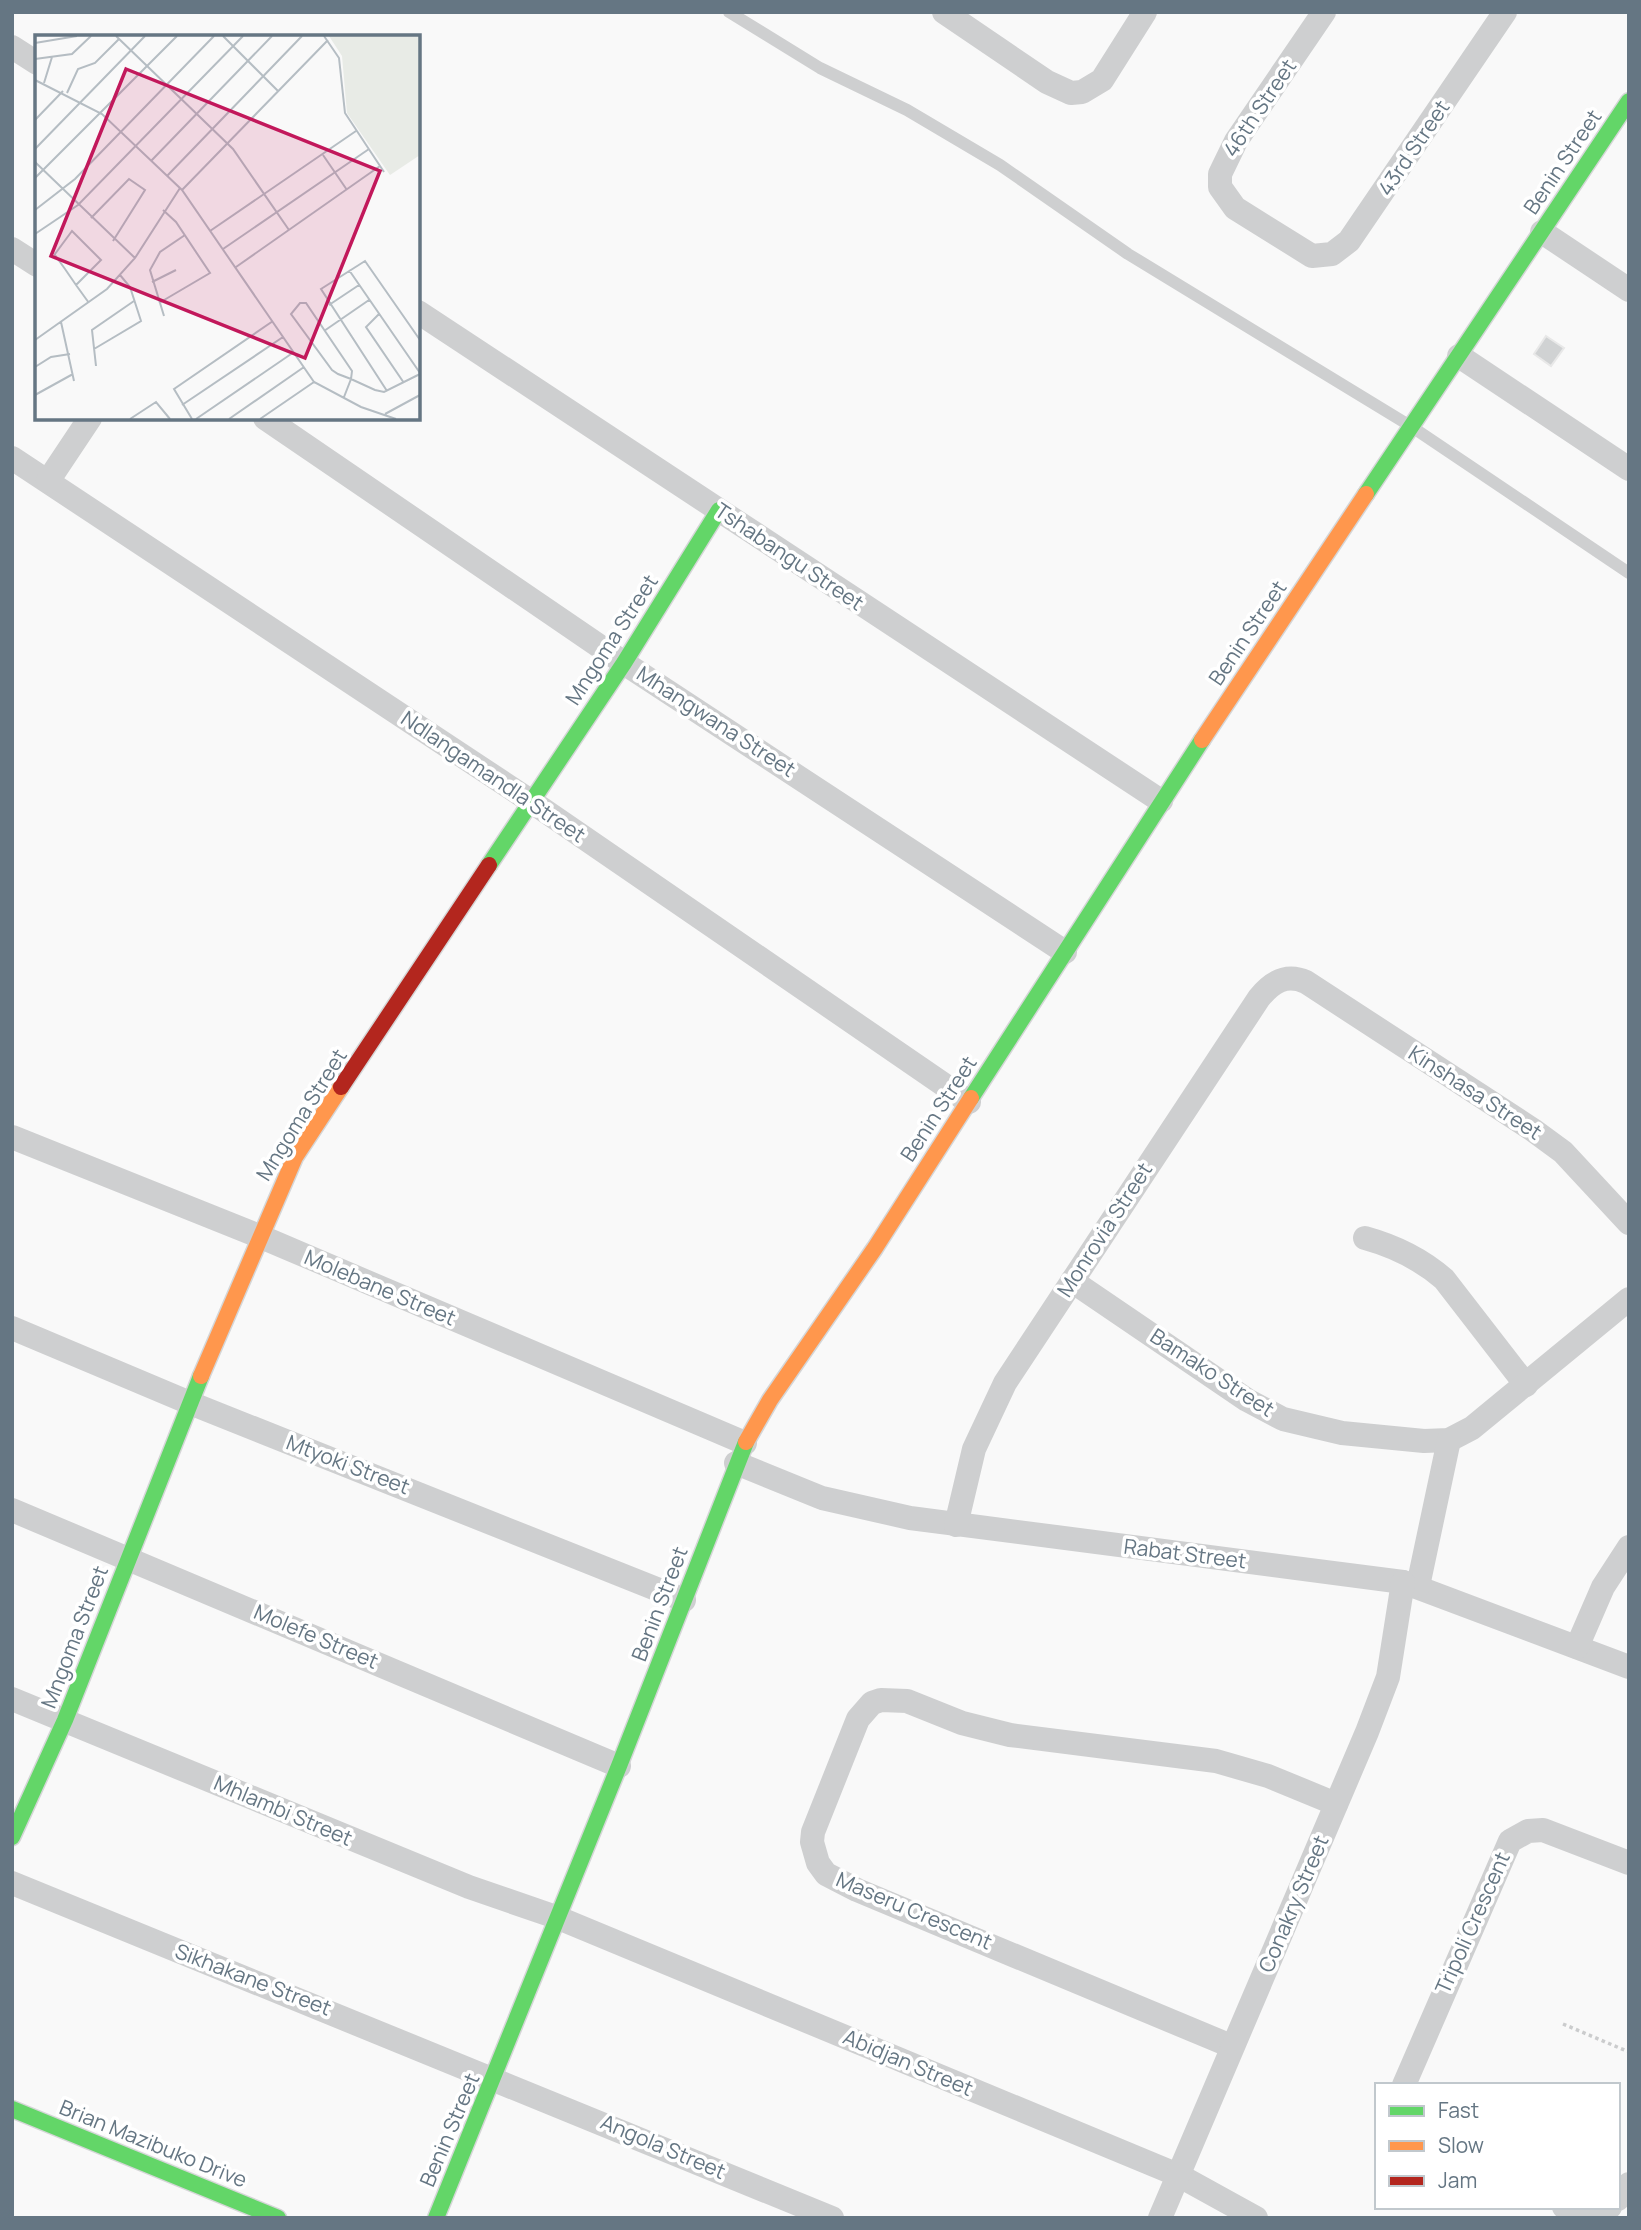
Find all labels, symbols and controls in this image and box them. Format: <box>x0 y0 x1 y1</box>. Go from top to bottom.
inset map <box>35 35 420 420</box>
street label: 46th Street <box>1216 53 1302 162</box>
street label: 43rd Street <box>1371 94 1455 201</box>
street label: Benin Street <box>1517 104 1607 219</box>
street label: Tshabangu Street <box>710 496 869 616</box>
street label: Mngoma Street <box>558 569 664 710</box>
street label: Benin Street <box>1202 575 1292 690</box>
street label: Mhangwana Street <box>632 659 801 783</box>
street label: Ndlangamandla Street <box>396 704 591 848</box>
street label: Kinshasa Street <box>1404 1039 1548 1146</box>
street label: Mngoma Street <box>249 1043 353 1186</box>
street label: Benin Street <box>894 1050 983 1167</box>
street label: Monrovia Street <box>1050 1157 1158 1302</box>
street label: Molebane Street <box>300 1243 460 1332</box>
street label: Bamako Street <box>1145 1322 1280 1423</box>
street label: Mtyoki Street <box>283 1428 414 1500</box>
street label: Rabat Street <box>1122 1532 1248 1574</box>
street label: Benin Street <box>624 1542 694 1665</box>
street label: Mngoma Street <box>34 1561 114 1712</box>
street label: Molefe Street <box>250 1597 383 1675</box>
street label: Mhlambi Street <box>210 1768 357 1852</box>
street label: Conakry Street <box>1252 1831 1335 1976</box>
street label: Tripoli Crescent <box>1428 1847 1516 1998</box>
street label: Maseru Crescent <box>832 1865 997 1956</box>
street label: Sikhakane Street <box>171 1936 335 2022</box>
street label: Abidjan Street <box>839 2022 978 2102</box>
street label: Benin Street <box>413 2069 486 2191</box>
legend <box>1375 2083 1620 2209</box>
street label: Brian Mazibuko Drive <box>55 2093 251 2193</box>
text: Fast <box>1438 2096 1479 2124</box>
street label: Angola Street <box>597 2107 730 2185</box>
text: Slow <box>1438 2131 1484 2159</box>
text: Jam <box>1438 2166 1477 2194</box>

